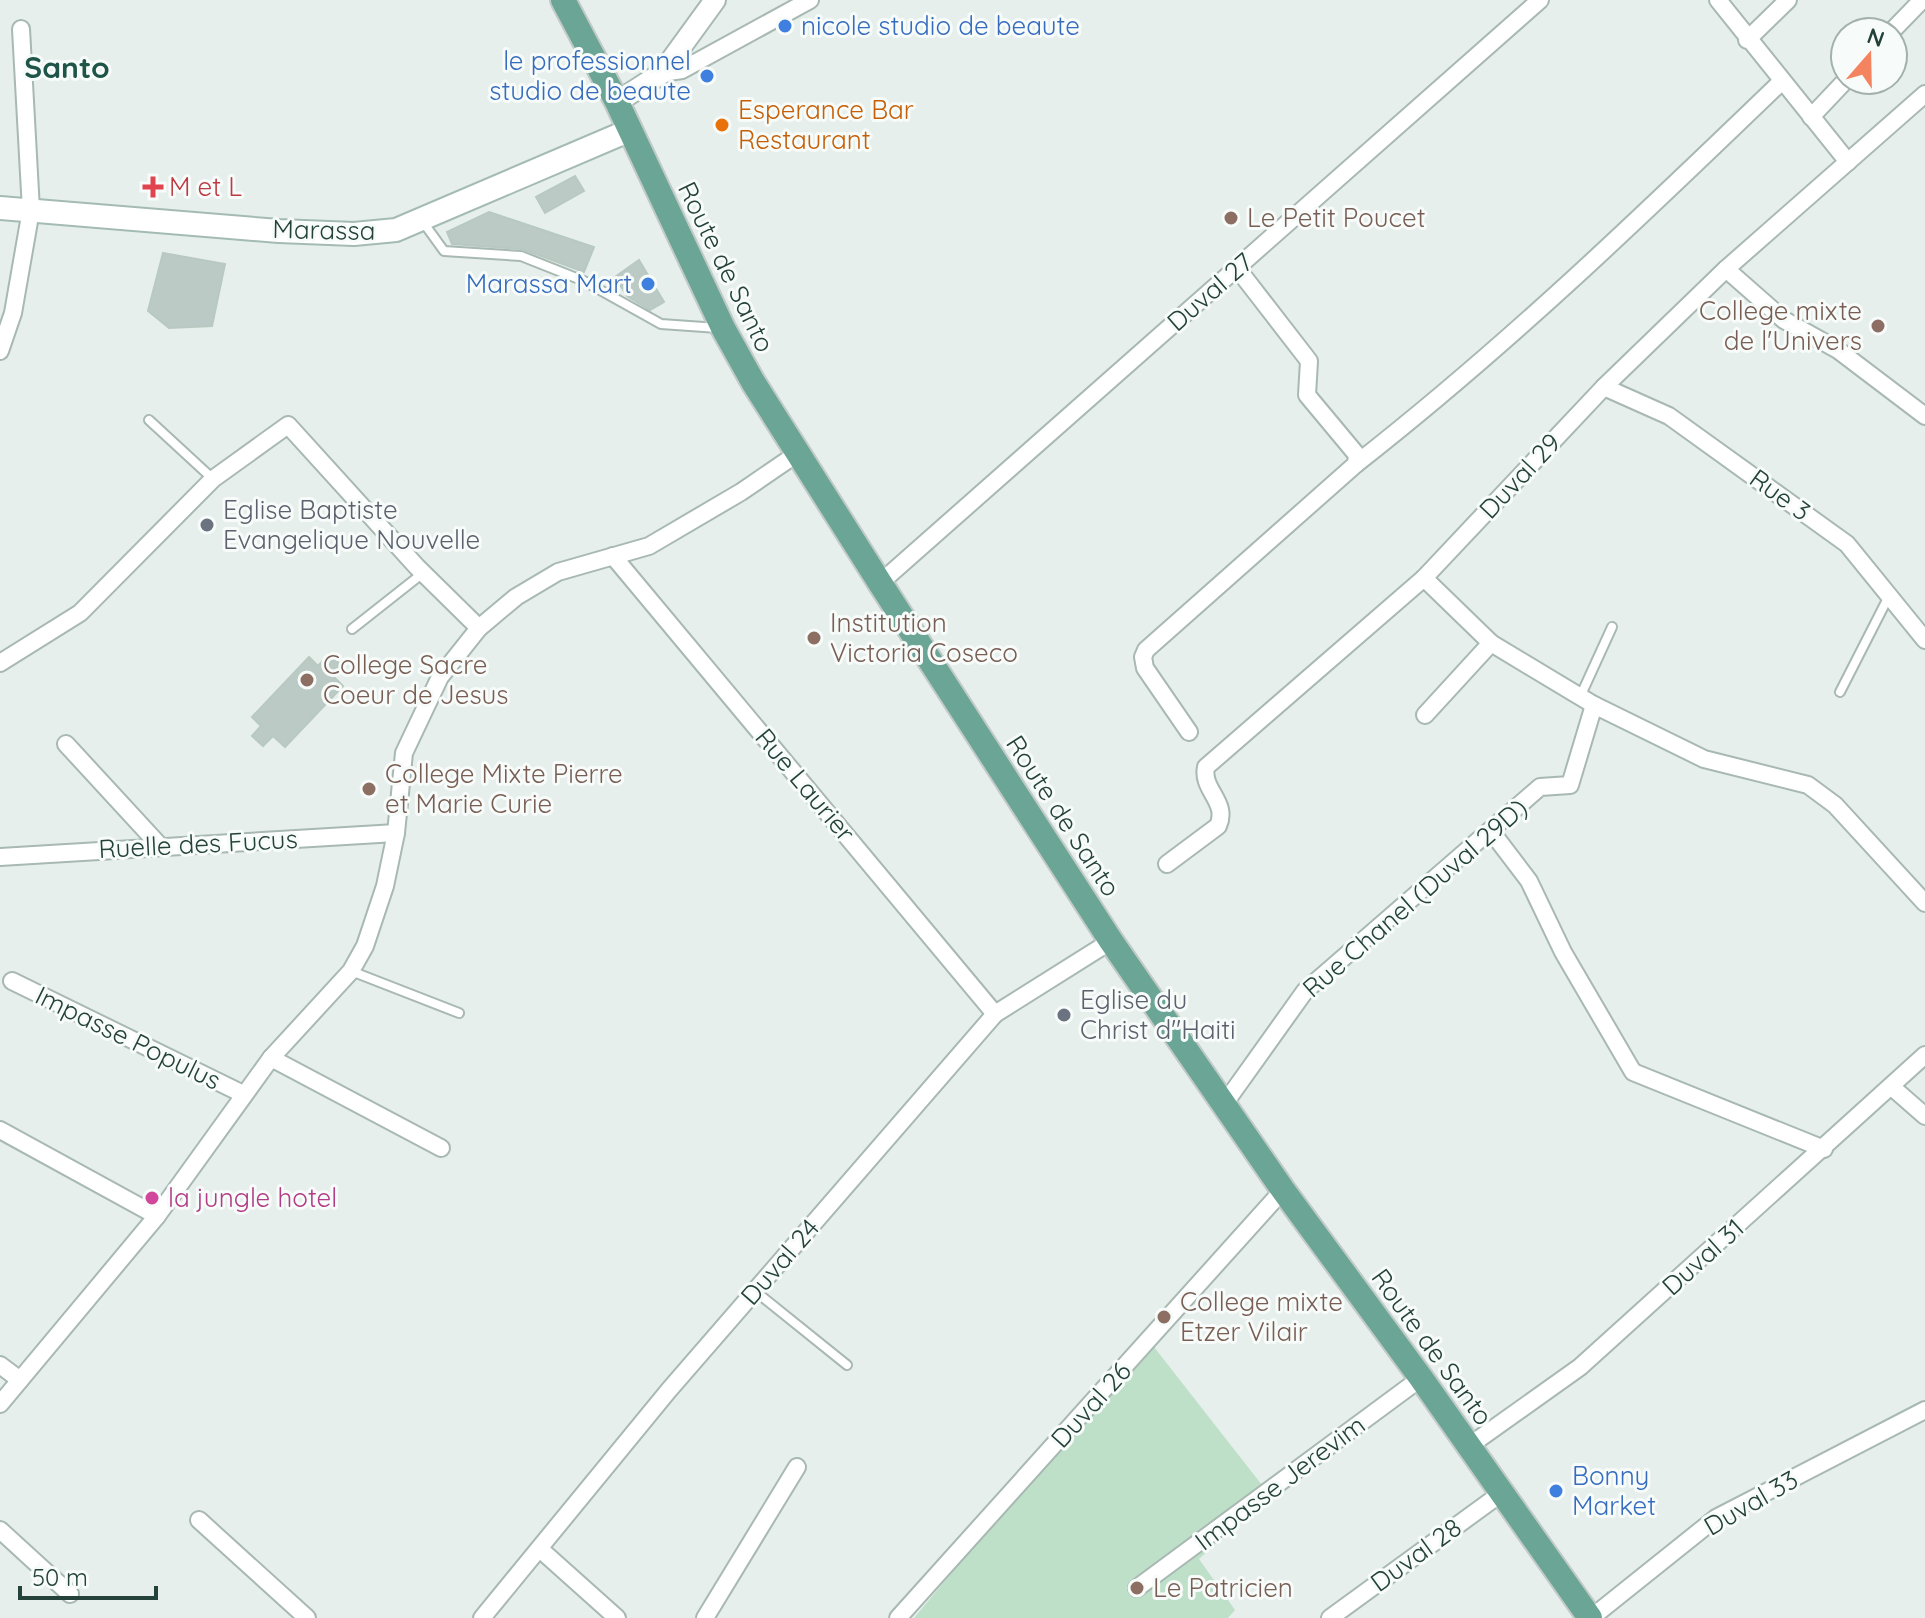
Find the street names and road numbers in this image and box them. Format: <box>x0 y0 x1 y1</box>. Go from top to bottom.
street label: Route de Santo <box>671 176 782 357</box>
street label: Marassa <box>272 212 376 247</box>
street label: Duval 27 <box>1160 245 1259 338</box>
street label: Duval 29 <box>1472 426 1567 525</box>
street label: Rue 3 <box>1743 461 1817 528</box>
street label: Rue Laurier <box>748 721 862 848</box>
street label: Route de Santo <box>999 729 1128 903</box>
street label: Rue Chanel (Duval 29D) <box>1295 791 1534 1004</box>
street label: Ruelle des Fucus <box>98 822 298 865</box>
street label: Impasse Populus <box>30 978 226 1097</box>
street label: Duval 31 <box>1655 1211 1751 1302</box>
street label: Duval 24 <box>733 1212 826 1312</box>
street label: Route de Santo <box>1365 1262 1500 1431</box>
street label: Duval 26 <box>1043 1355 1138 1455</box>
street label: Impasse Jerevim <box>1188 1408 1371 1557</box>
street label: Duval 33 <box>1698 1462 1804 1543</box>
street label: Duval 28 <box>1364 1511 1468 1599</box>

